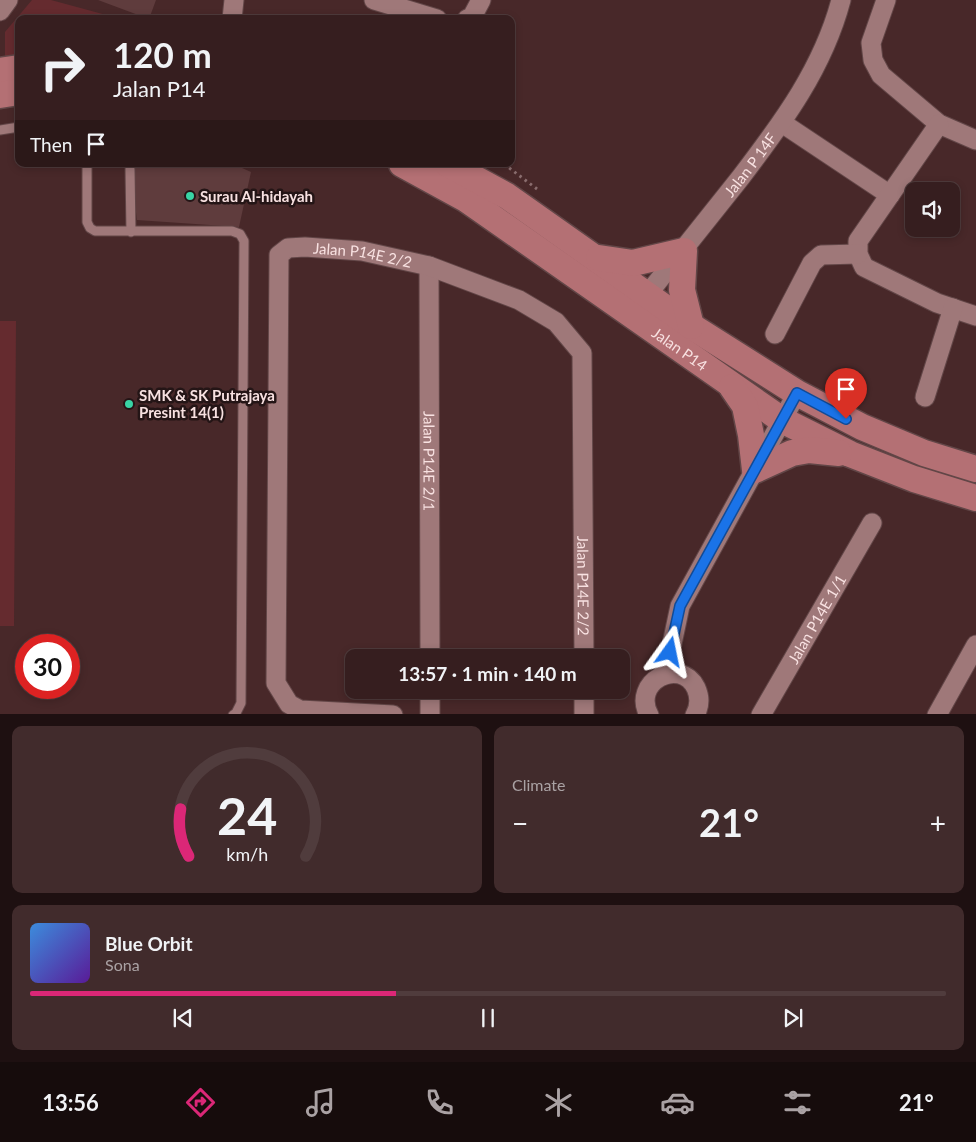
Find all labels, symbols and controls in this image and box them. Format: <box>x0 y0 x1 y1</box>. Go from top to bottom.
text: 120 m <box>113 33 212 75</box>
icon: right <box>30 35 95 100</box>
text: Jalan P14 <box>113 75 206 102</box>
street label: Jalan P 14F <box>720 129 780 200</box>
icon: arrive <box>82 130 110 158</box>
text: Then <box>30 133 72 156</box>
map controls <box>905 182 960 237</box>
button: sound <box>905 182 960 237</box>
place label: Surau Al-hidayah <box>200 187 313 205</box>
marker: Surau Al-hidayah <box>184 190 196 202</box>
street label: Jalan P14E 2/2 <box>313 239 414 271</box>
street label: Jalan P14 <box>649 323 711 374</box>
pin <box>825 368 867 419</box>
icon: arrive <box>832 375 860 403</box>
place label: SMK & SK Putrajaya Presint 14(1) <box>139 386 275 421</box>
marker: SMK & SK Putrajaya Presint 14(1) <box>123 398 135 410</box>
street label: Jalan P14E 2/1 <box>420 411 439 511</box>
street label: Jalan P14E 2/2 <box>574 536 593 636</box>
street label: Jalan P14E 1/1 <box>784 571 849 667</box>
position arrow <box>643 625 695 677</box>
speed limit sign: 30 <box>15 634 80 699</box>
text: 13:57 · 1 min · 140 m <box>398 662 577 685</box>
text: Climate <box>512 775 565 794</box>
text: 24 <box>217 784 277 846</box>
text: 21° <box>699 799 759 845</box>
text: − <box>512 806 528 840</box>
text: + <box>930 806 946 840</box>
text: km/h <box>226 843 268 865</box>
text: Blue Orbit <box>105 932 193 955</box>
text: Sona <box>105 955 140 974</box>
icon: previous <box>169 1004 197 1032</box>
icon: pause <box>474 1004 502 1032</box>
icon: next <box>779 1004 807 1032</box>
icon: directions <box>183 1085 218 1120</box>
icon: music <box>303 1085 338 1120</box>
icon: phone <box>422 1085 457 1120</box>
icon: climate <box>541 1085 576 1120</box>
icon: car <box>660 1085 695 1120</box>
icon: filters <box>780 1085 815 1120</box>
text: 13:56 <box>42 1089 99 1116</box>
text: 21° <box>899 1089 934 1116</box>

